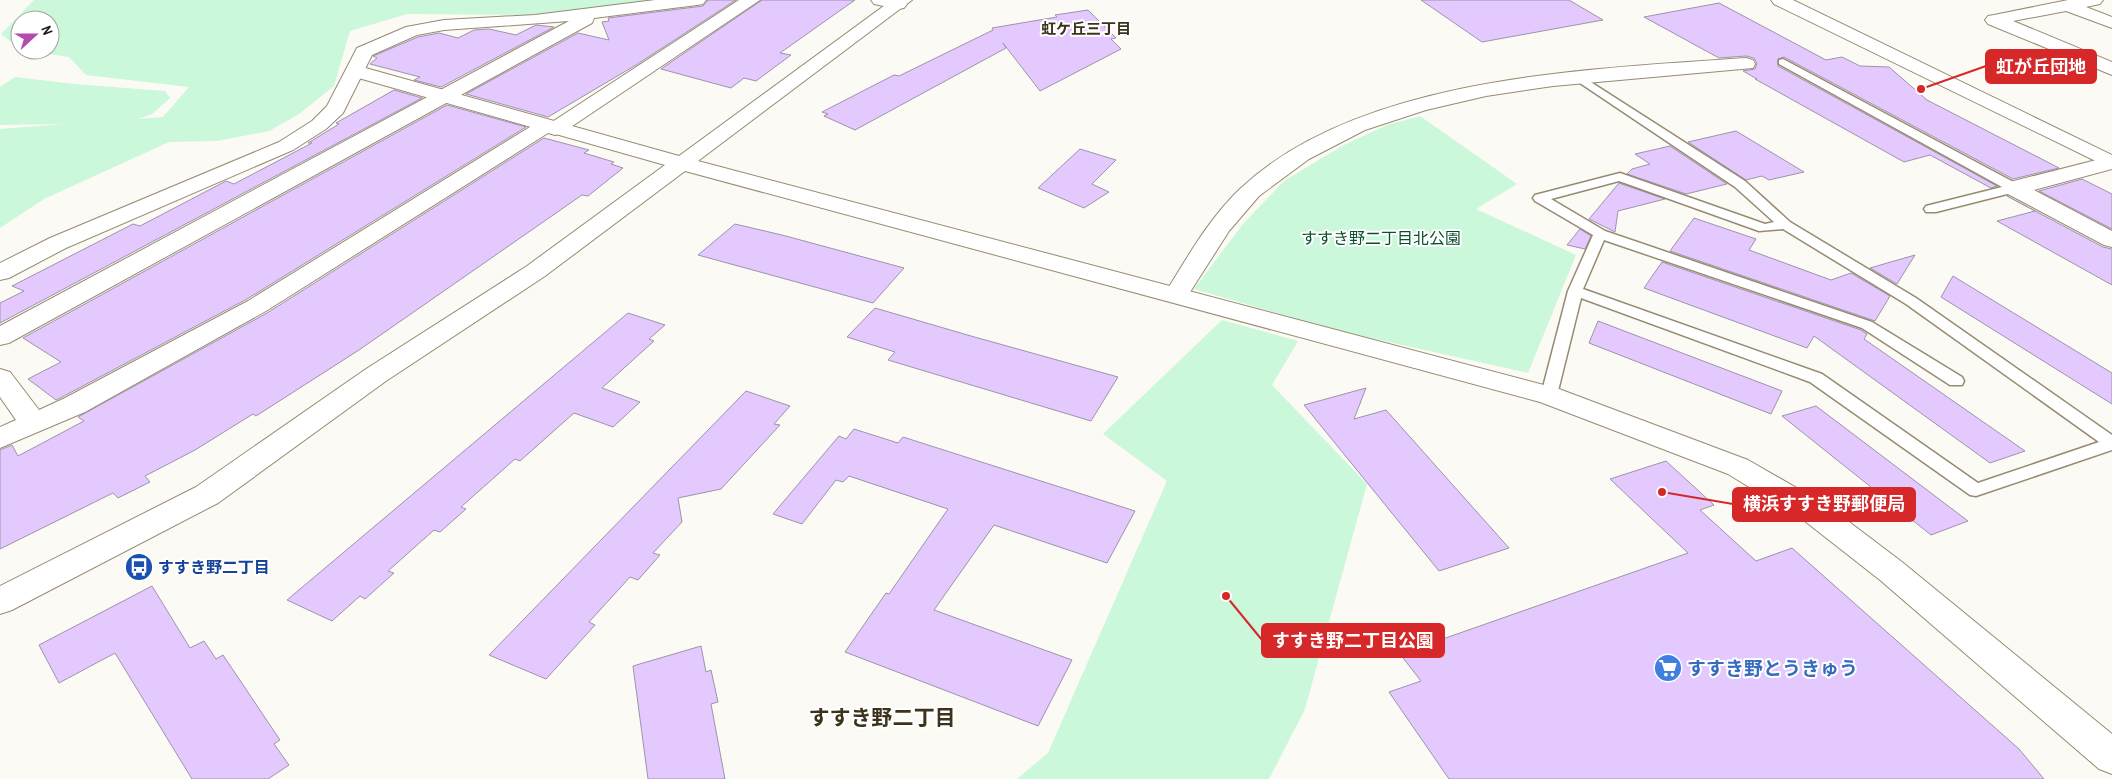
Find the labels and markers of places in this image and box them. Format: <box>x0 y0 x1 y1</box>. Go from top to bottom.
callout: 虹が丘団地 <box>1986 50 2096 83</box>
callout: 横浜すすき野郵便局 <box>1733 488 1915 521</box>
bus stop icon: すすき野二丁目 <box>124 552 154 582</box>
place label: すすき野二丁目 <box>158 556 270 578</box>
callout: すすき野二丁目公園 <box>1262 624 1444 657</box>
supermarket icon: すすき野とうきゅう <box>1653 653 1683 683</box>
place label: すすき野とうきゅう <box>1687 655 1858 681</box>

